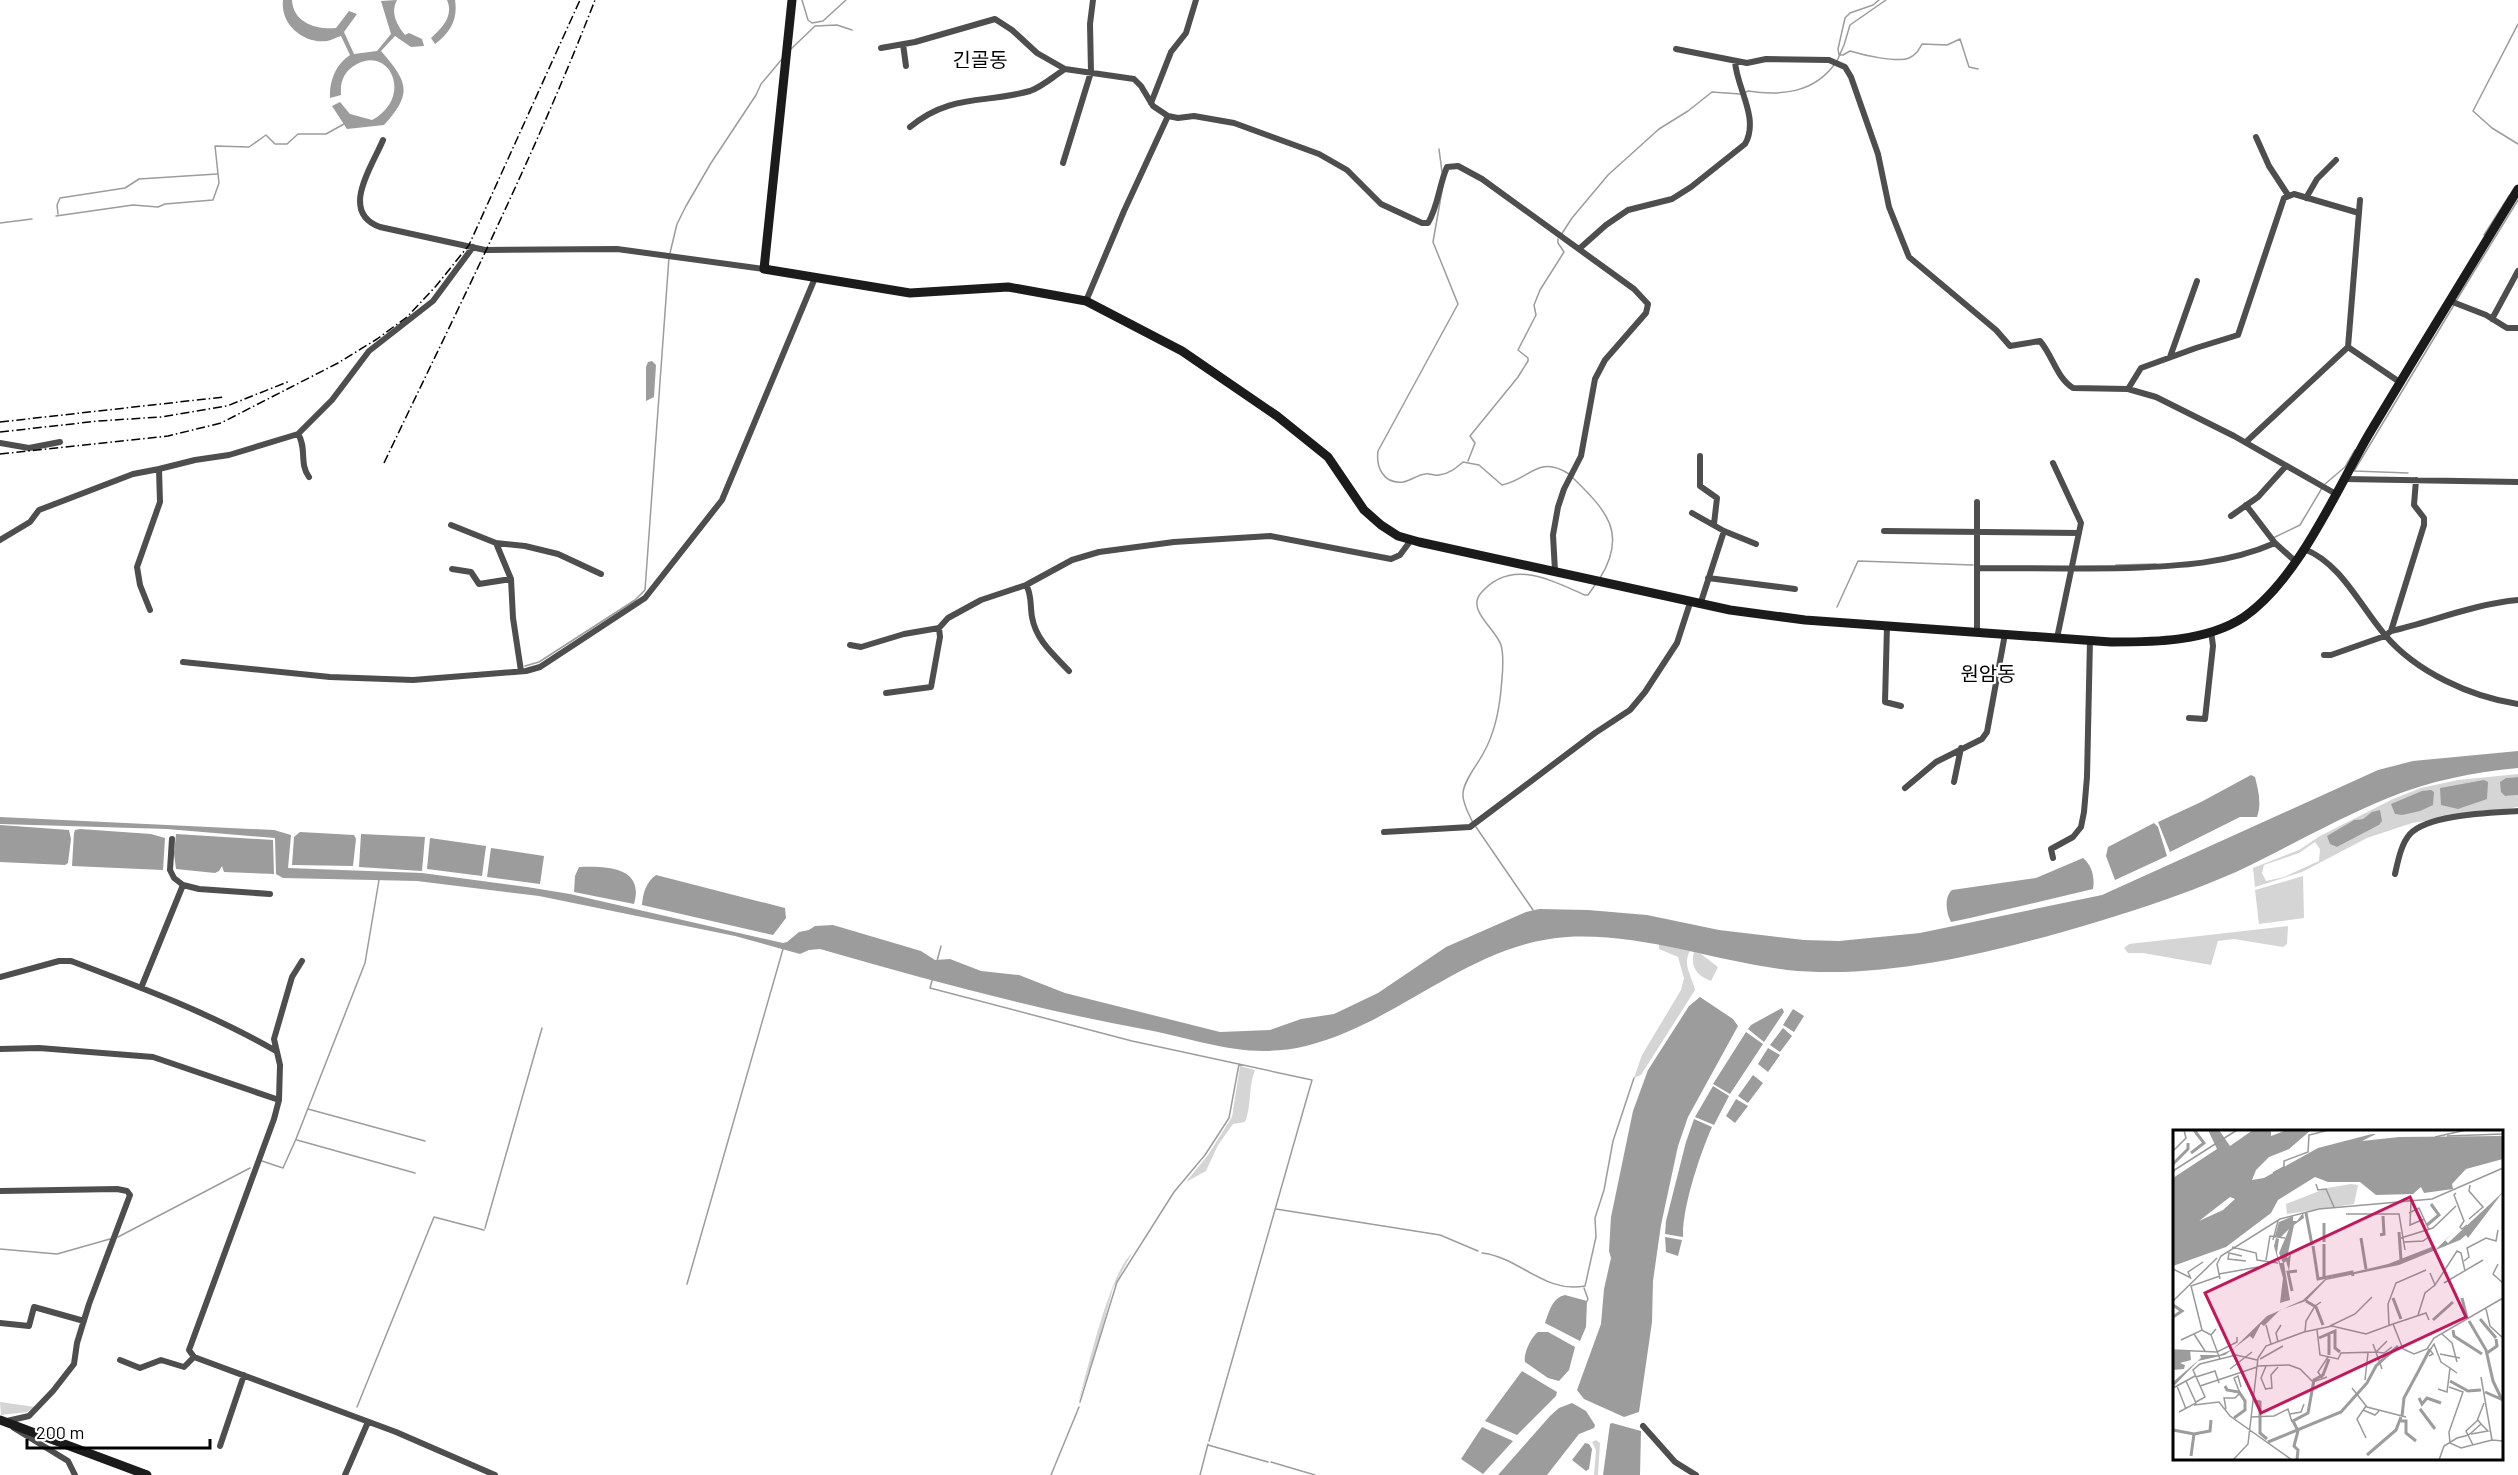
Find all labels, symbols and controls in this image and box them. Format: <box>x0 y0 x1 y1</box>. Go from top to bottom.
district label: 긴골동 <box>952 47 1008 71</box>
district label: 원암동 <box>1960 661 2016 685</box>
inset map <box>2173 1130 2503 1460</box>
scale bar <box>27 1412 210 1450</box>
text: 200 m <box>36 1421 84 1443</box>

